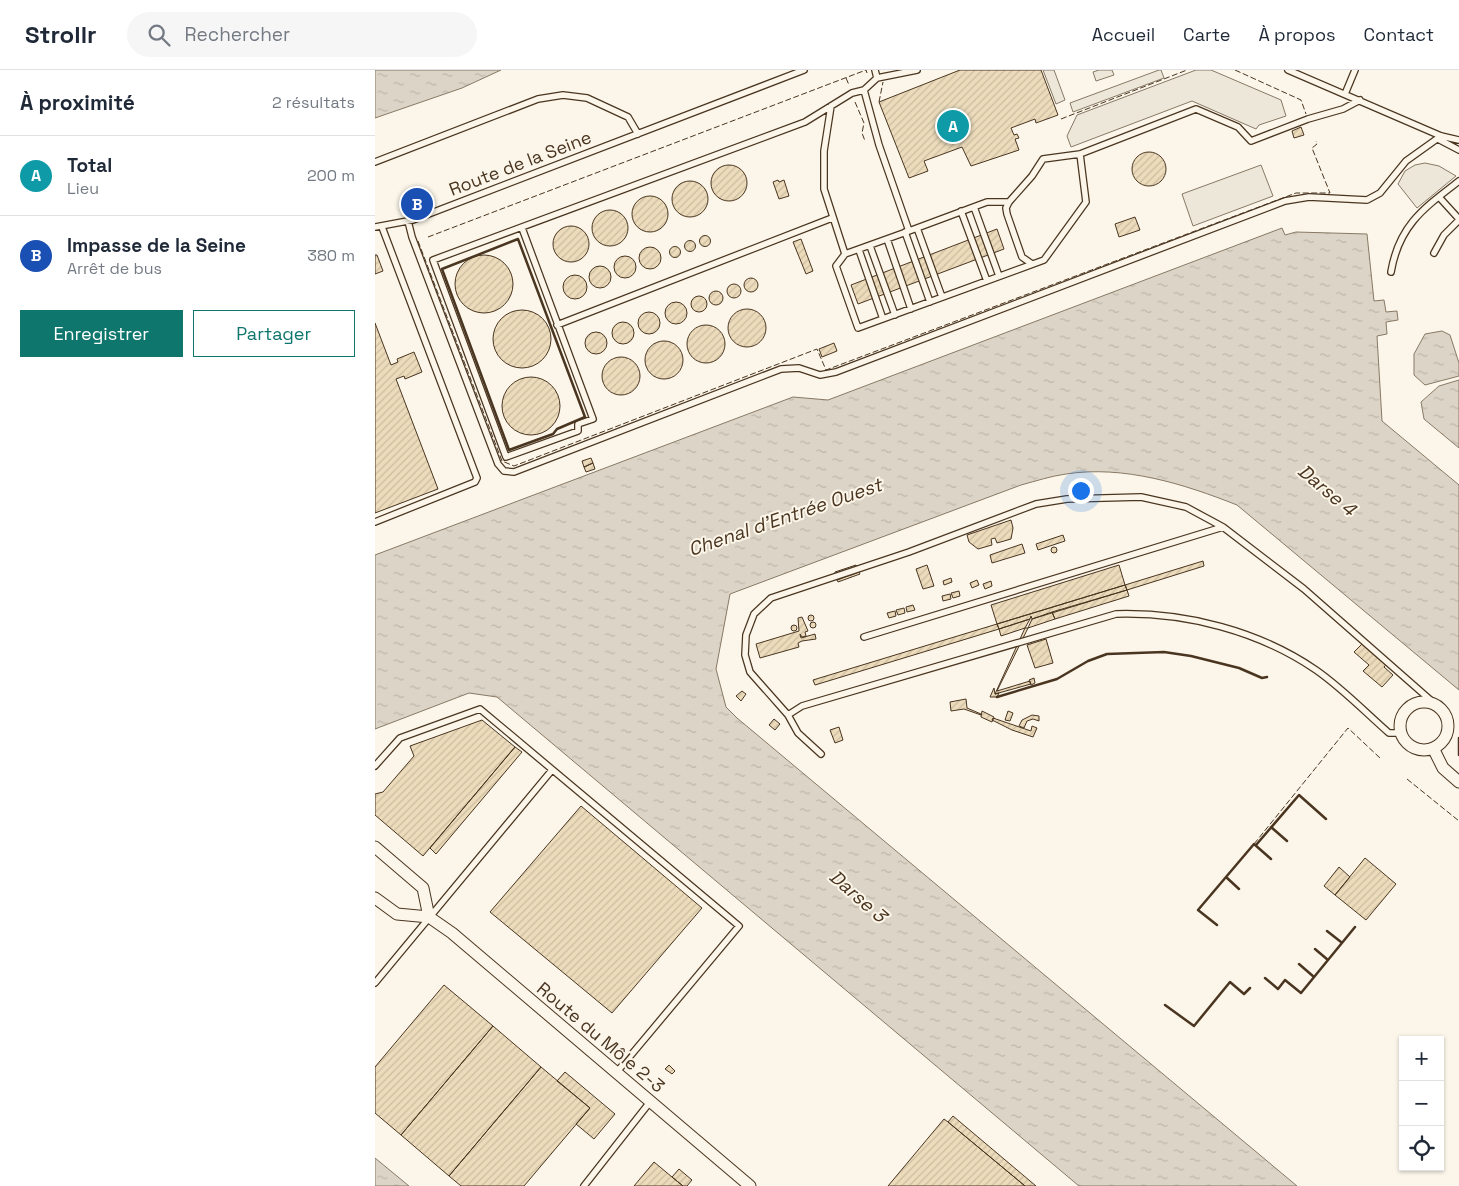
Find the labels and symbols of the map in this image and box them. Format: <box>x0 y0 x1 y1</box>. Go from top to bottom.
pin: A <box>937 107 969 145</box>
street label: Route de la Seine <box>445 125 595 201</box>
pin: B <box>401 185 433 223</box>
water label: Darse 4 <box>1293 458 1362 522</box>
water label: Chenal d'Entrée Ouest <box>685 471 887 562</box>
your location <box>1068 478 1094 504</box>
water label: Darse 3 <box>824 864 894 929</box>
street label: Route du Môle 2-3 <box>532 977 670 1097</box>

